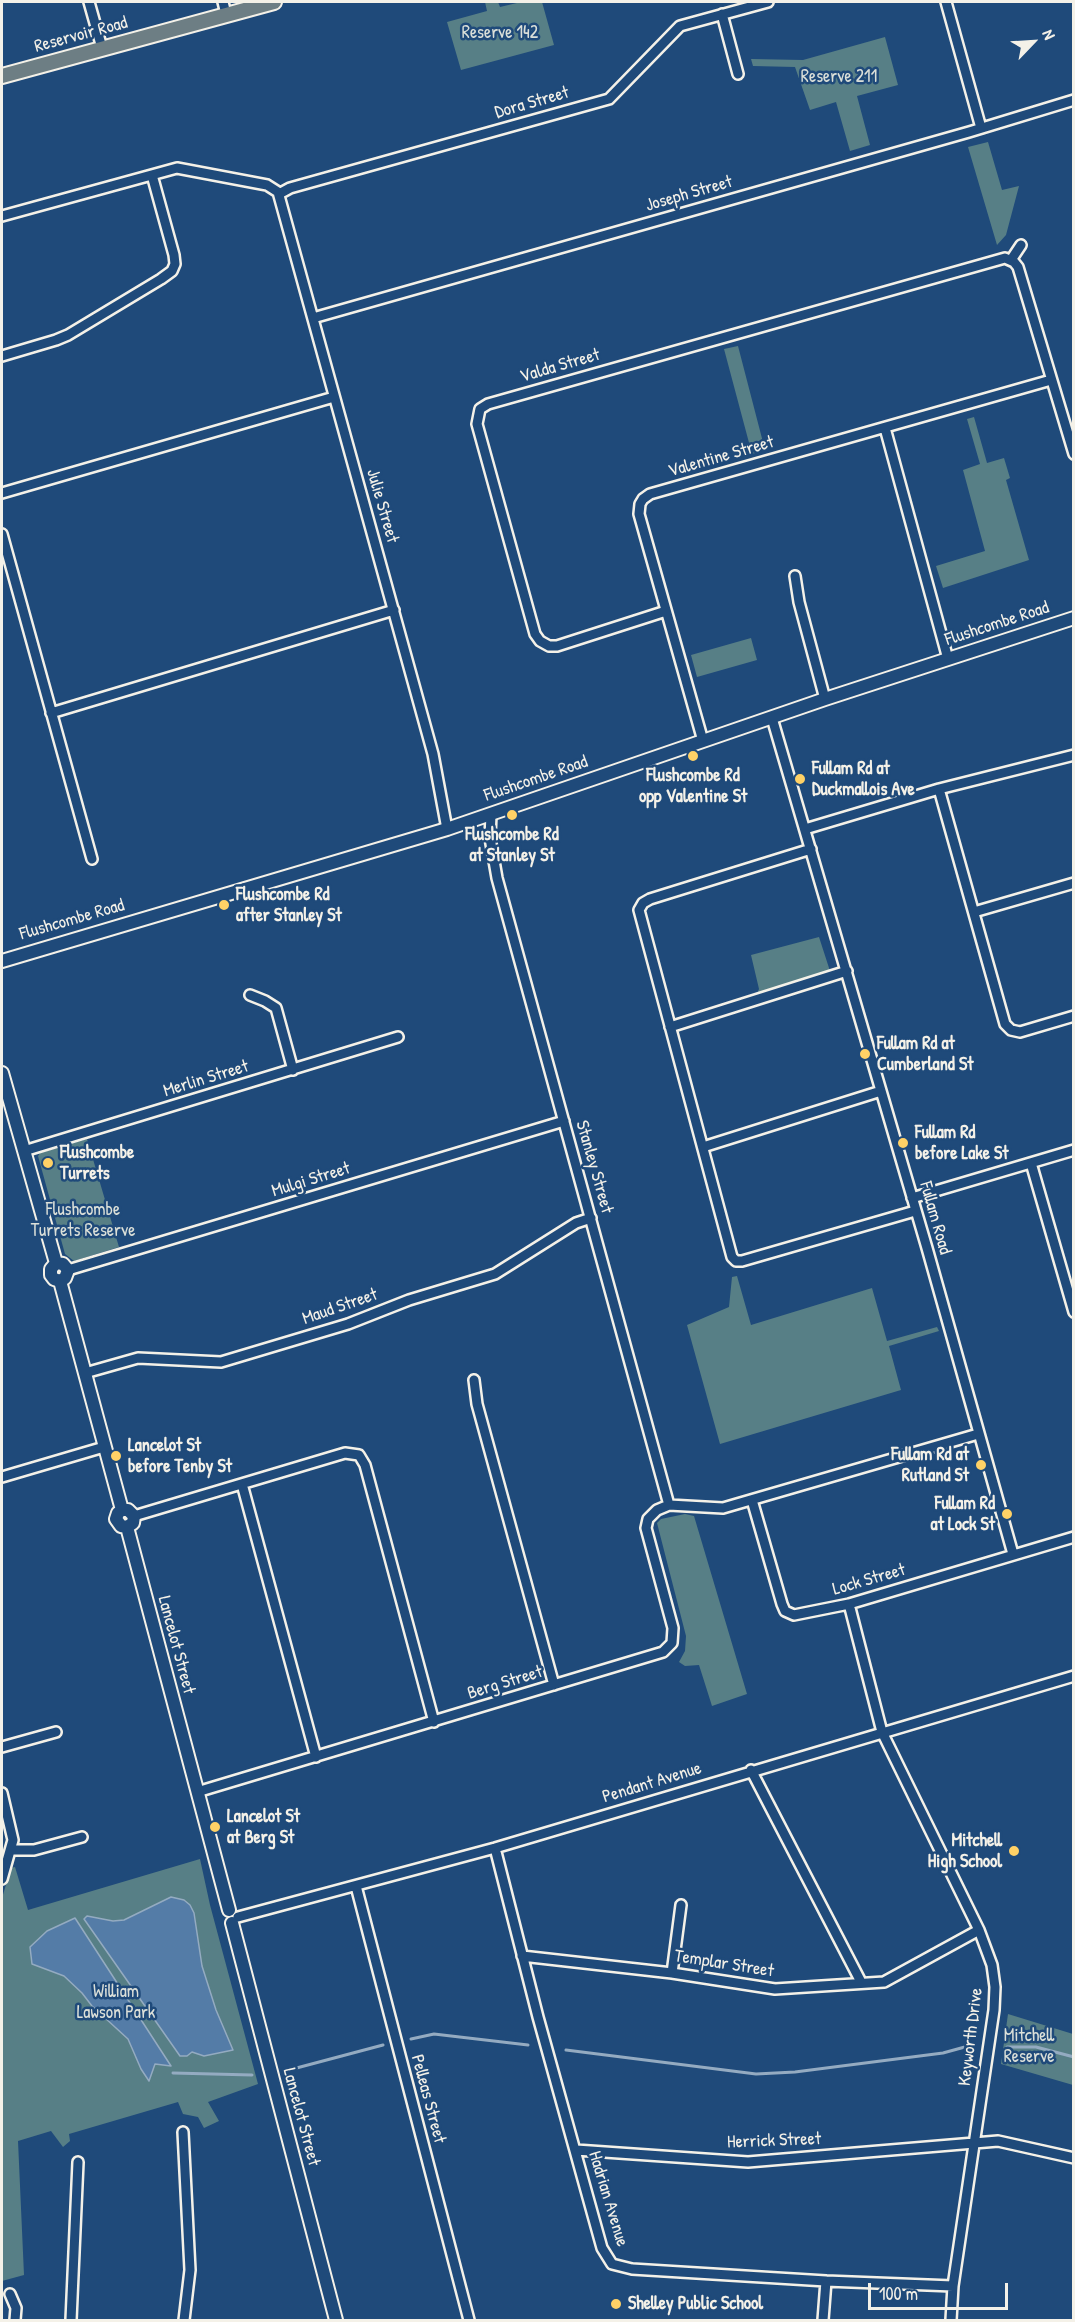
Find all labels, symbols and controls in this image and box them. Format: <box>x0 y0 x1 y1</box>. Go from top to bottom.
street label: Reservoir Road <box>32 12 130 58</box>
north arrow <box>1003 12 1063 72</box>
park label: Reserve 142 <box>462 22 538 44</box>
text: N <box>1038 26 1061 43</box>
park label: Reserve 211 <box>801 66 877 88</box>
street label: Dora Street <box>493 82 571 124</box>
street label: Joseph Street <box>643 171 735 217</box>
street label: Valda Street <box>518 344 602 388</box>
street label: Valentine Street <box>666 432 776 482</box>
street label: Julie Street <box>361 467 403 545</box>
street label: Flushcombe Road <box>942 597 1052 651</box>
marker: Flushcombe Rd opp Valentine St <box>686 749 700 763</box>
street label: Flushcombe Road <box>481 751 591 807</box>
place label: Fullam Rd at Duckmallois Ave <box>812 758 915 800</box>
place label: Flushcombe Rd opp Valentine St <box>639 765 747 808</box>
marker: Fullam Rd at Duckmallois Ave <box>793 772 807 786</box>
marker: Flushcombe Rd at Stanley St <box>505 808 519 822</box>
place label: Flushcombe Rd at Stanley St <box>465 824 559 866</box>
place label: Flushcombe Rd after Stanley St <box>236 884 342 926</box>
street label: Flushcombe Road <box>17 895 127 945</box>
marker: Flushcombe Rd after Stanley St <box>217 898 231 912</box>
place label: Fullam Rd at Cumberland St <box>877 1033 973 1076</box>
marker: Fullam Rd at Cumberland St <box>858 1047 872 1061</box>
street label: Merlin Street <box>161 1056 251 1102</box>
street label: Stanley Street <box>570 1118 618 1216</box>
place label: Fullam Rd before Lake St <box>915 1122 1009 1164</box>
marker: Fullam Rd before Lake St <box>896 1136 910 1150</box>
place label: Flushcombe Turrets <box>60 1142 134 1184</box>
marker: Flushcombe Turrets <box>41 1156 55 1170</box>
street label: Mulgi Street <box>269 1158 353 1202</box>
street label: Fullam Road <box>914 1179 956 1257</box>
park label: Flushcombe Turrets Reserve <box>31 1199 135 1242</box>
street label: Maud Street <box>300 1284 380 1330</box>
place label: Lancelot St before Tenby St <box>128 1435 232 1478</box>
place label: Fullam Rd at Rutland St <box>891 1444 969 1486</box>
marker: Lancelot St before Tenby St <box>109 1449 123 1463</box>
marker: Fullam Rd at Rutland St <box>974 1458 988 1472</box>
place label: Fullam Rd at Lock St <box>931 1493 995 1536</box>
marker: Fullam Rd at Lock St <box>1000 1507 1014 1521</box>
street label: Lock Street <box>830 1559 908 1601</box>
street label: Lancelot Street <box>153 1594 199 1696</box>
street label: Berg Street <box>465 1661 545 1705</box>
street label: Pendant Avenue <box>600 1758 704 1808</box>
place label: Lancelot St at Berg St <box>227 1806 300 1848</box>
marker: Lancelot St at Berg St <box>208 1820 222 1834</box>
place label: Mitchell High School <box>928 1830 1002 1872</box>
marker: Mitchell High School <box>1007 1844 1021 1858</box>
street label: Templar Street <box>673 1945 775 1983</box>
park label: William Lawson Park <box>77 1981 155 2024</box>
street label: Keyworth Drive <box>954 1987 988 2087</box>
park label: Mitchell Reserve <box>1004 2025 1054 2068</box>
street label: Pelleas Street <box>406 2052 450 2146</box>
street label: Lancelot Street <box>278 2066 324 2168</box>
street label: Herrick Street <box>727 2129 821 2153</box>
street label: Hadrian Avenue <box>583 2149 633 2249</box>
scale bar <box>871 2271 1010 2309</box>
text: 100 m <box>879 2281 918 2306</box>
place label: Shelley Public School <box>628 2293 763 2315</box>
marker: Shelley Public School <box>609 2297 623 2311</box>

